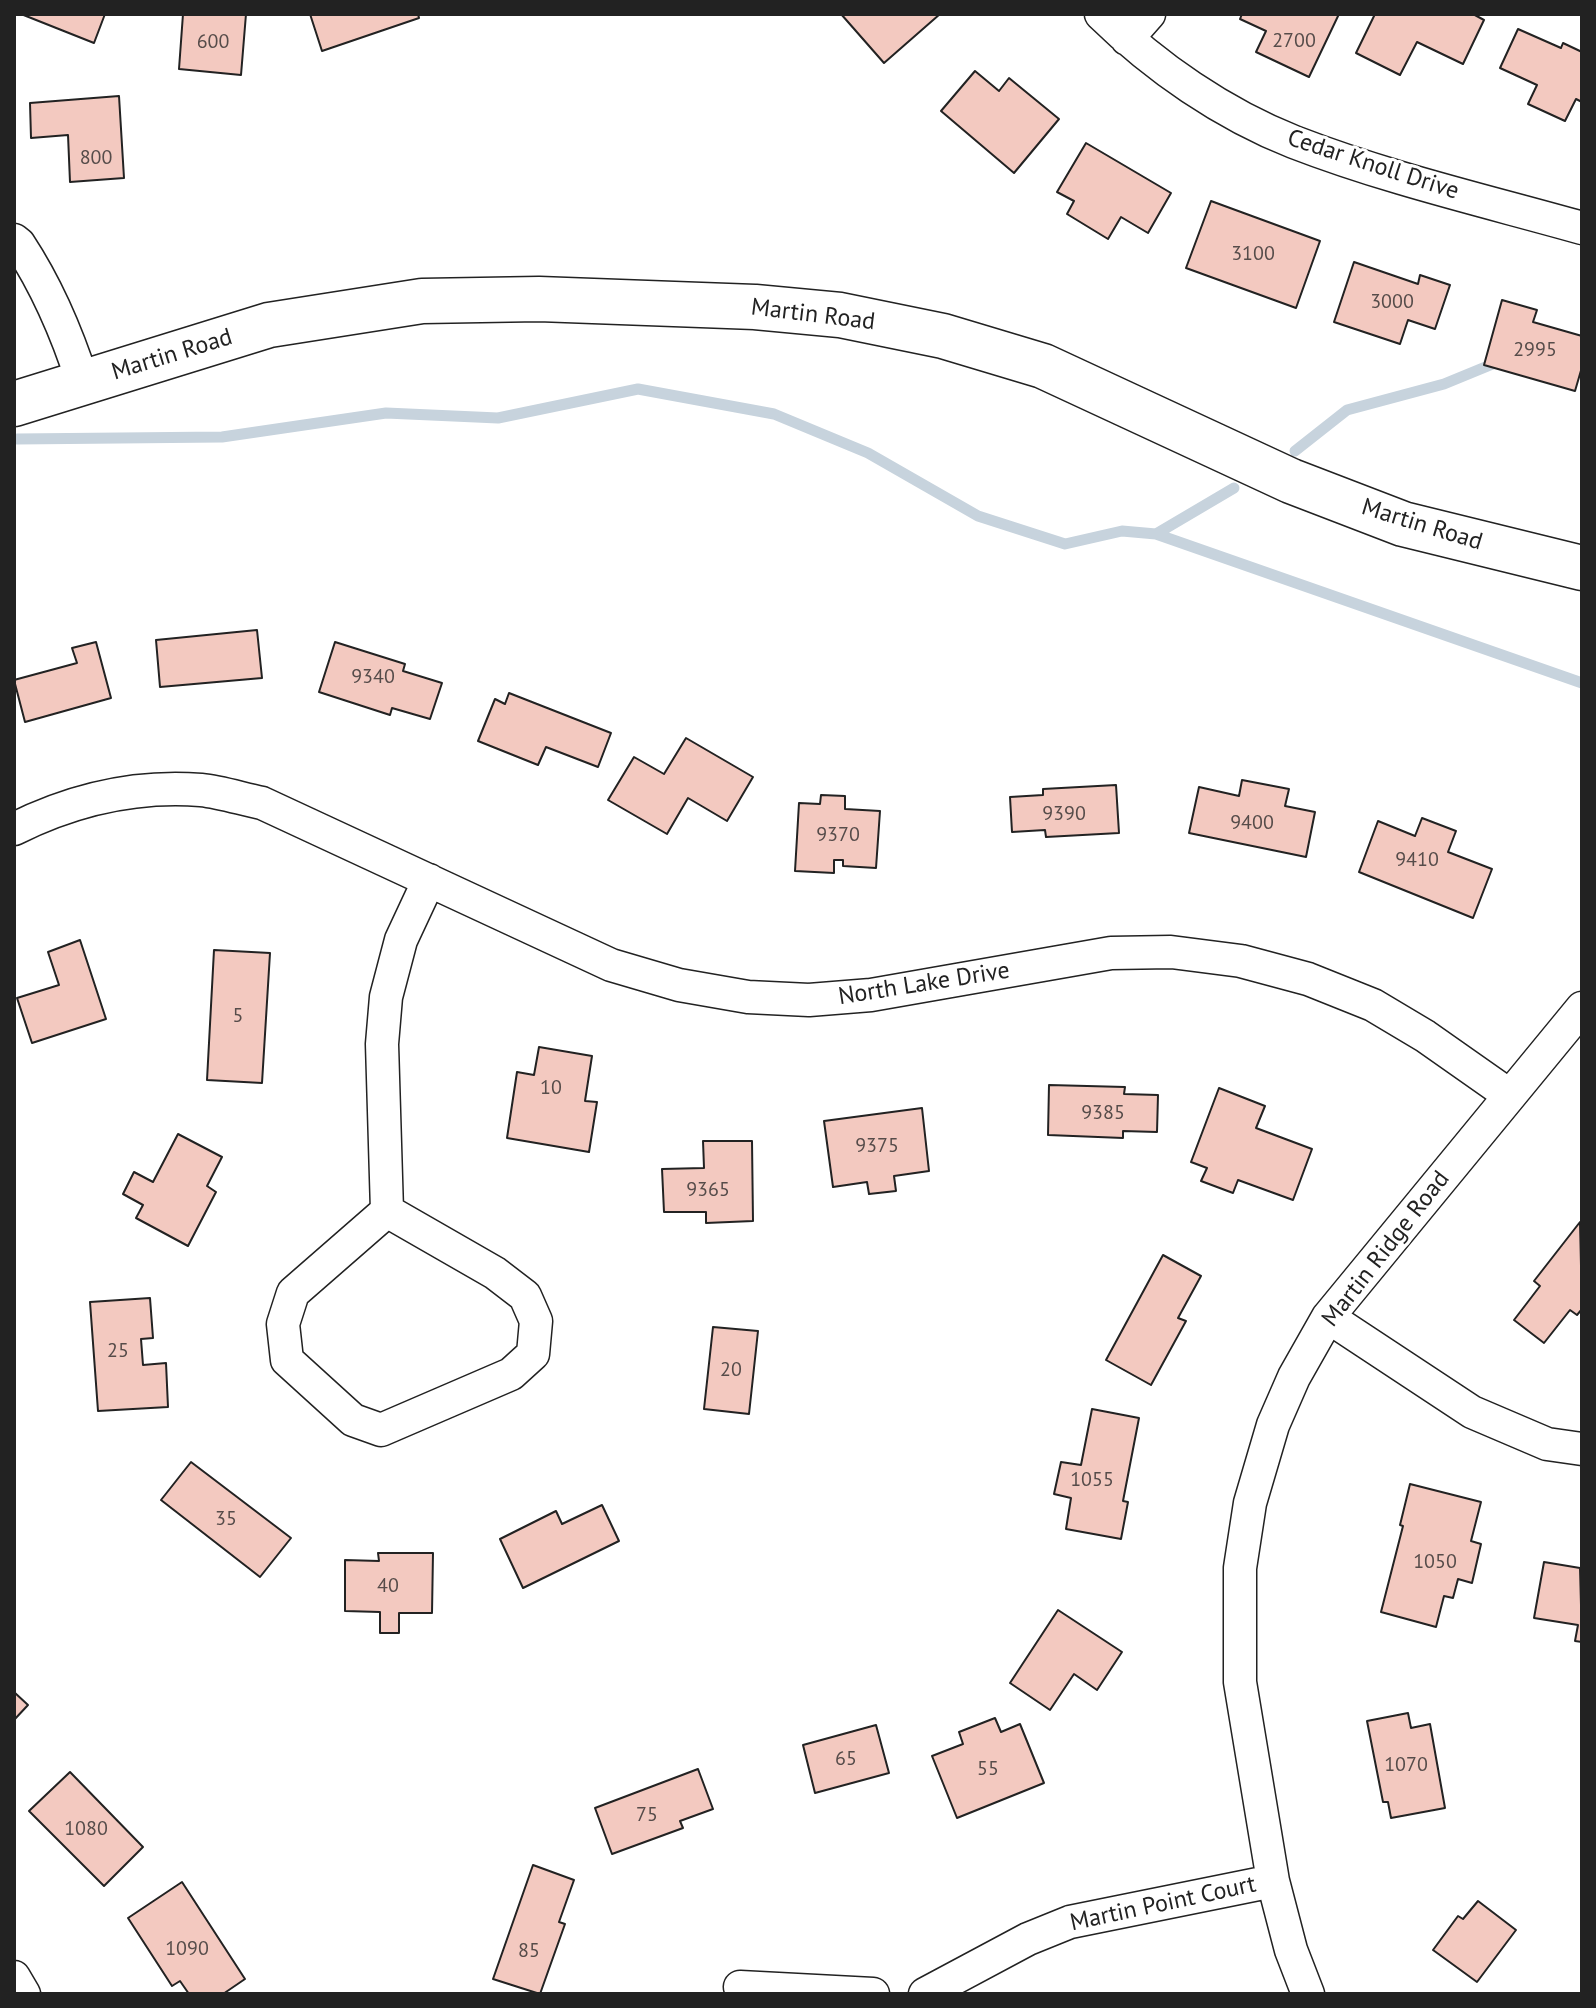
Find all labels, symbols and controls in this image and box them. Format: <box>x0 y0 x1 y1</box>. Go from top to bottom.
house number: 2700 <box>1272 29 1316 53</box>
house number: 600 <box>197 30 229 54</box>
street label: Cedar Knoll Drive <box>1284 124 1462 206</box>
house number: 800 <box>80 146 112 170</box>
house number: 3100 <box>1231 242 1275 266</box>
house number: 3000 <box>1370 290 1414 314</box>
street label: Martin Road <box>749 293 877 337</box>
street label: Martin Road <box>108 323 236 387</box>
house number: 2995 <box>1513 338 1557 362</box>
street label: Martin Road <box>1358 493 1486 557</box>
house number: 9340 <box>351 665 395 689</box>
house number: 9390 <box>1042 802 1086 826</box>
house number: 9400 <box>1230 811 1274 835</box>
house number: 9370 <box>816 823 860 847</box>
house number: 9410 <box>1395 848 1439 872</box>
street label: North Lake Drive <box>836 956 1012 1012</box>
house number: 5 <box>233 1004 243 1028</box>
house number: 10 <box>540 1076 562 1100</box>
house number: 9385 <box>1081 1101 1125 1125</box>
house number: 9375 <box>855 1134 899 1158</box>
street label: Martin Ridge Road <box>1316 1165 1456 1333</box>
house number: 9365 <box>686 1178 730 1202</box>
house number: 25 <box>107 1339 129 1363</box>
house number: 20 <box>720 1358 742 1382</box>
house number: 1055 <box>1070 1468 1114 1492</box>
house number: 35 <box>215 1507 237 1531</box>
house number: 1050 <box>1413 1550 1457 1574</box>
house number: 40 <box>377 1574 399 1598</box>
house number: 65 <box>835 1747 857 1771</box>
house number: 1070 <box>1384 1753 1428 1777</box>
house number: 55 <box>977 1757 999 1781</box>
house number: 75 <box>636 1803 658 1827</box>
house number: 1080 <box>64 1817 108 1841</box>
street label: Martin Point Court <box>1068 1870 1258 1938</box>
house number: 1090 <box>165 1937 209 1961</box>
house number: 85 <box>518 1939 540 1963</box>

